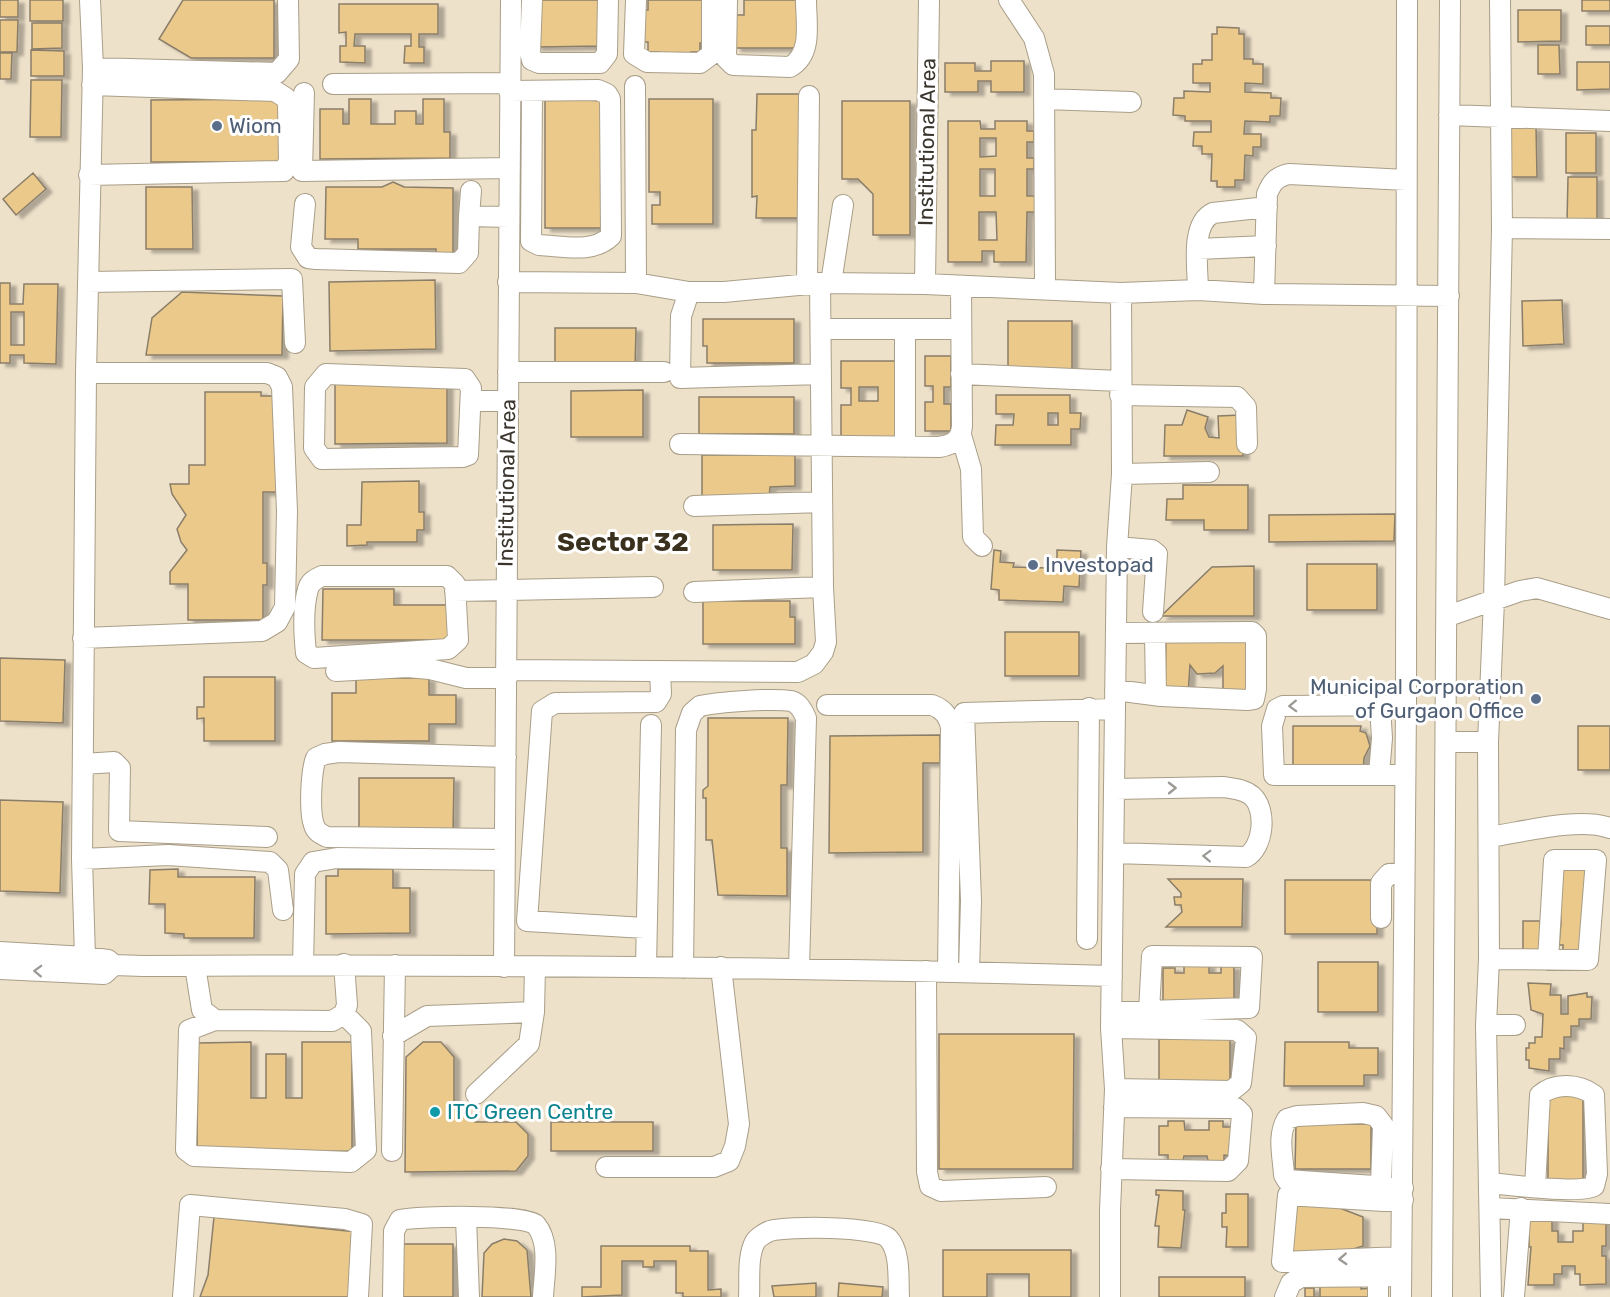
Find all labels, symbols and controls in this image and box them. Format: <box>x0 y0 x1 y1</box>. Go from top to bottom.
street label: Institutional Area <box>913 58 940 226</box>
place label: Wiom <box>229 113 282 138</box>
marker: Wiom <box>210 119 224 133</box>
street label: Institutional Area <box>493 399 520 567</box>
district label: Sector 32 <box>557 526 689 558</box>
place label: Investopad <box>1045 552 1154 577</box>
marker: Investopad <box>1026 558 1040 572</box>
place label: Municipal Corporation of Gurgaon Office <box>1310 674 1524 723</box>
marker: Municipal Corporation of Gurgaon Office <box>1529 692 1543 706</box>
one-way arrow <box>1289 699 1298 712</box>
one-way arrow <box>1168 782 1177 794</box>
one-way arrow <box>1203 850 1212 862</box>
one-way arrow <box>33 964 42 977</box>
place label: ITC Green Centre <box>447 1099 613 1124</box>
marker: ITC Green Centre <box>428 1105 442 1119</box>
one-way arrow <box>1338 1253 1347 1266</box>

